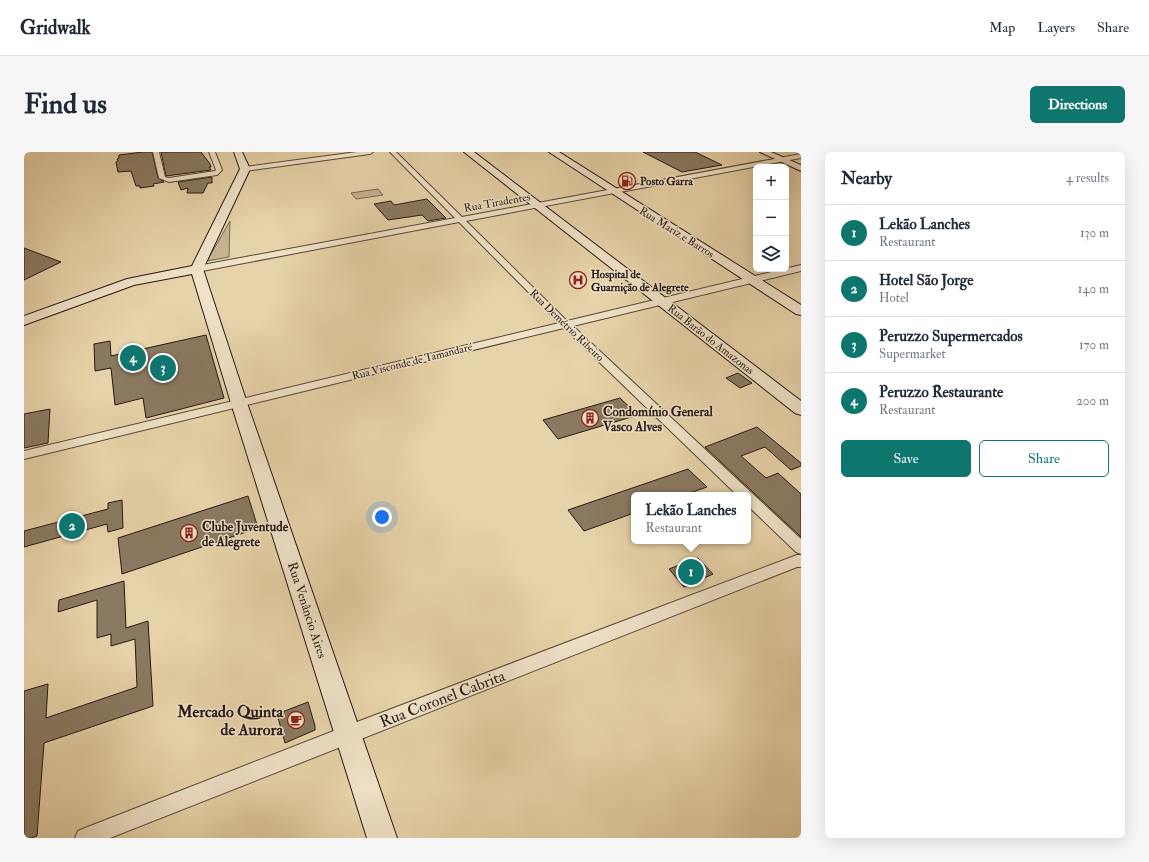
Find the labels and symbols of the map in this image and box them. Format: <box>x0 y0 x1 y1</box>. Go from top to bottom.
fuel station icon: Posto Garra <box>617 171 637 191</box>
place label: Posto Garra <box>640 175 693 188</box>
street label: Rua Tiradentes <box>463 190 532 215</box>
street label: Rua Mariz e Barros <box>637 204 717 261</box>
place label: Hospital de Guarnição de Alegrete <box>591 268 689 295</box>
hospital icon: Hospital de Guarnição de Alegrete <box>568 270 588 290</box>
street label: Rua Demétrio Ribeiro <box>527 287 606 364</box>
street label: Rua Barão do Amazonas <box>665 302 757 377</box>
street label: Rua Visconde de Tamandaré <box>351 340 474 383</box>
pin: 4 <box>120 343 146 373</box>
pin: 3 <box>150 353 176 383</box>
place label: Condomínio General Vasco Alves <box>602 404 713 435</box>
building icon: Condomínio General Vasco Alves <box>580 408 600 428</box>
your location <box>372 507 392 527</box>
pin: 2 <box>59 511 85 541</box>
place label: Clube Juventude de Alegrete <box>202 519 289 551</box>
building icon: Clube Juventude de Alegrete <box>179 523 199 543</box>
pin: 1 <box>678 557 704 587</box>
street label: Rua Venâncio Aires <box>284 560 330 661</box>
street label: Rua Coronel Cabrita <box>377 666 508 732</box>
place label: Mercado Quinta de Aurora <box>176 702 283 740</box>
cafe icon: Mercado Quinta de Aurora <box>286 710 306 730</box>

